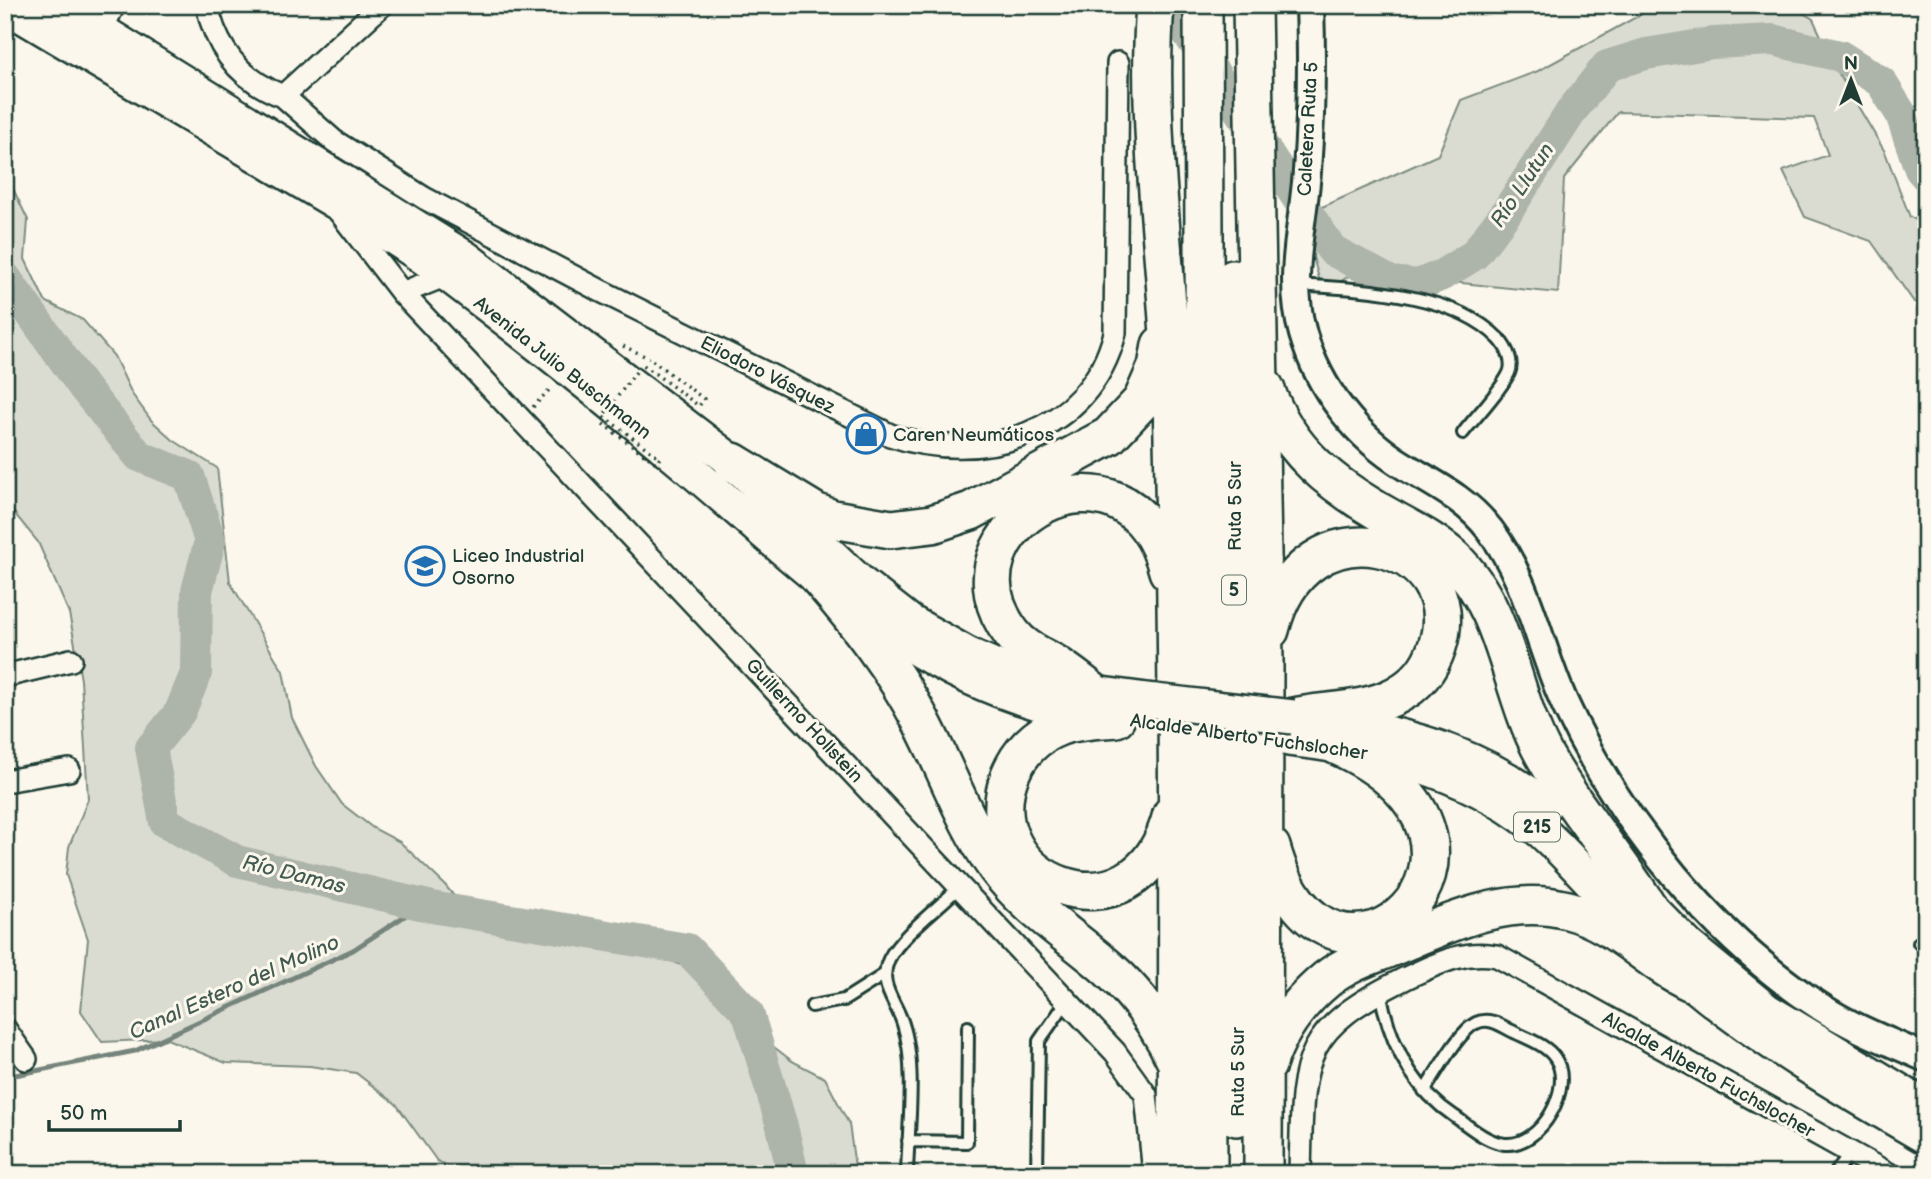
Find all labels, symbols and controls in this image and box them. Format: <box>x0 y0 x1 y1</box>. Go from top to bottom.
north arrow <box>1815 46 1885 116</box>
text: N <box>1844 53 1858 76</box>
street label: Caletera Ruta 5 <box>1293 61 1324 197</box>
water label: Río Llutun <box>1485 139 1560 232</box>
street label: Avenida Julio Buschmann <box>469 292 655 445</box>
street label: Eliodoro Vásquez <box>696 332 839 420</box>
shop icon: Caren Neumáticos <box>845 413 887 455</box>
place label: Caren Neumáticos <box>893 424 1054 447</box>
street label: Ruta 5 Sur <box>1224 460 1247 551</box>
school or university icon: Liceo Industrial Osorno <box>404 545 446 587</box>
place label: Liceo Industrial Osorno <box>452 545 584 590</box>
road number: 5 <box>1222 576 1246 604</box>
street label: Guillermo Hollstein <box>740 654 867 788</box>
street label: Alcalde Alberto Fuchslocher <box>1129 709 1370 766</box>
road number: 215 <box>1514 812 1560 842</box>
water label: Río Damas <box>240 850 348 899</box>
water label: Canal Estero del Molino <box>125 930 343 1045</box>
street label: Alcalde Alberto Fuchslocher <box>1598 1007 1820 1144</box>
street label: Ruta 5 Sur <box>1227 1026 1250 1117</box>
scale bar <box>49 1088 180 1132</box>
text: 50 m <box>60 1101 107 1126</box>

